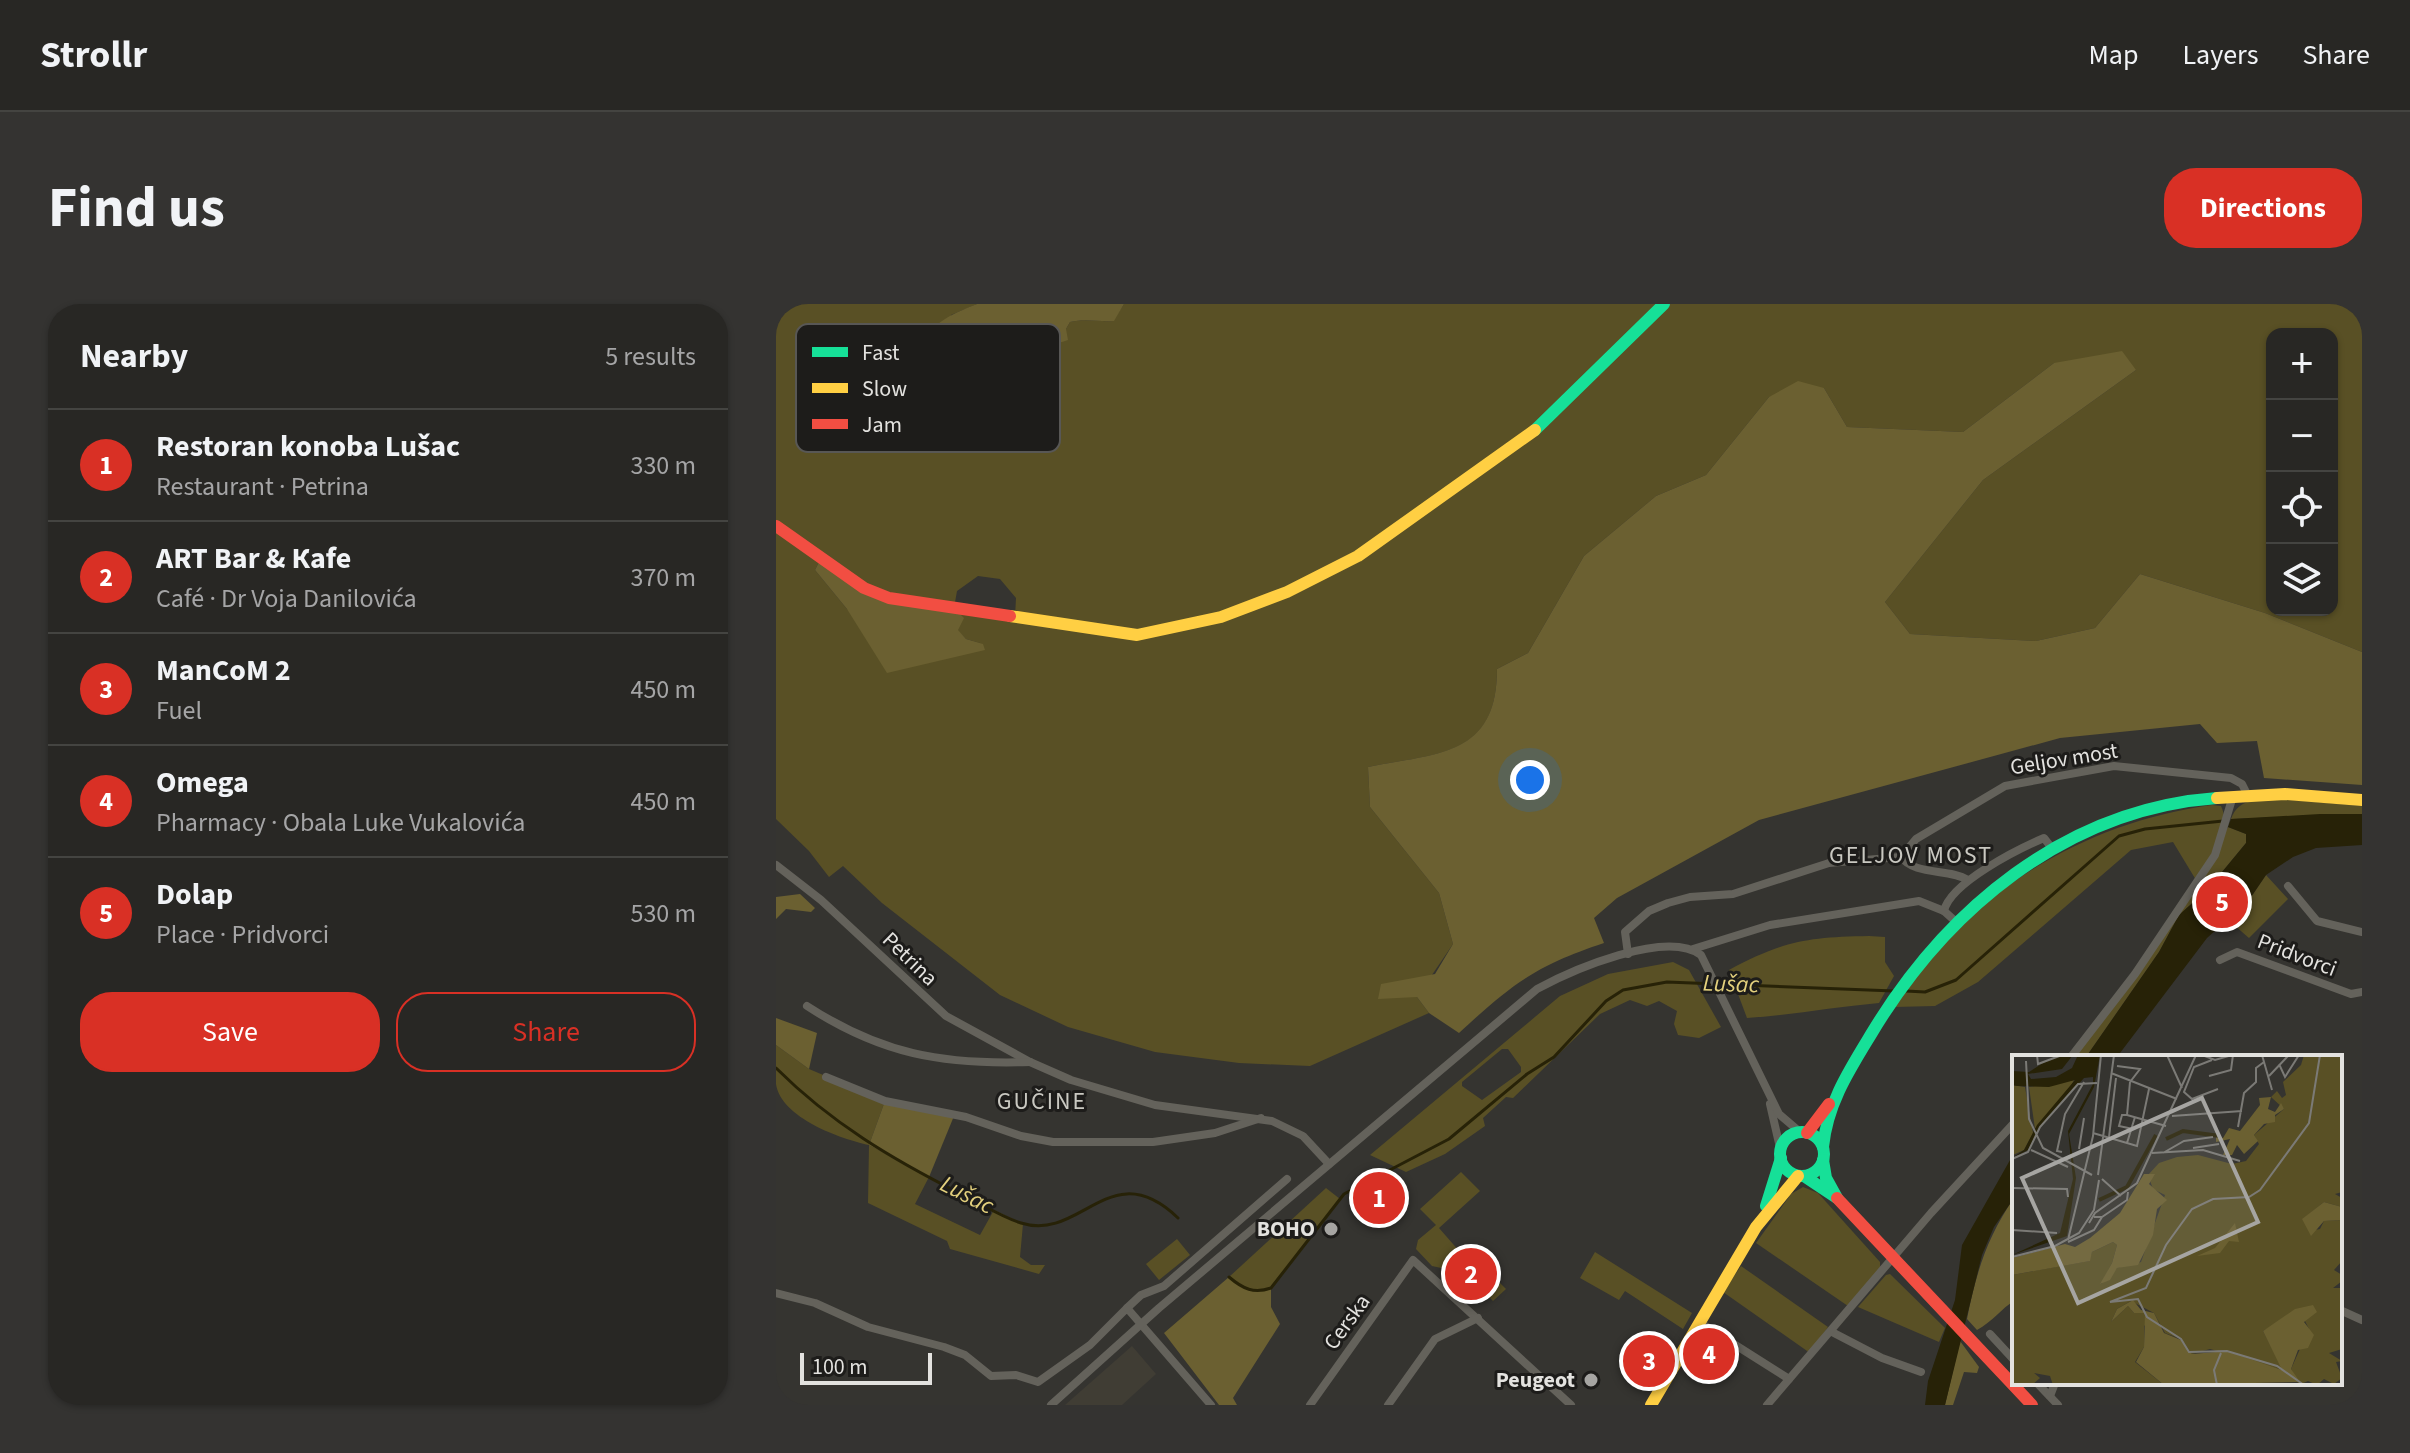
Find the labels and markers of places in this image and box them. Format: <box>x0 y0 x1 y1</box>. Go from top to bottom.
pin: 5 <box>2196 872 2248 932</box>
pin: 1 <box>1353 1168 1405 1228</box>
place label: BOHO <box>1257 1213 1315 1245</box>
marker: BOHO <box>1322 1220 1340 1238</box>
pin: 2 <box>1445 1244 1497 1304</box>
pin: 4 <box>1683 1324 1735 1384</box>
pin: 3 <box>1623 1331 1675 1391</box>
place label: Peugeot <box>1496 1364 1576 1396</box>
marker: Peugeot <box>1582 1371 1600 1389</box>

